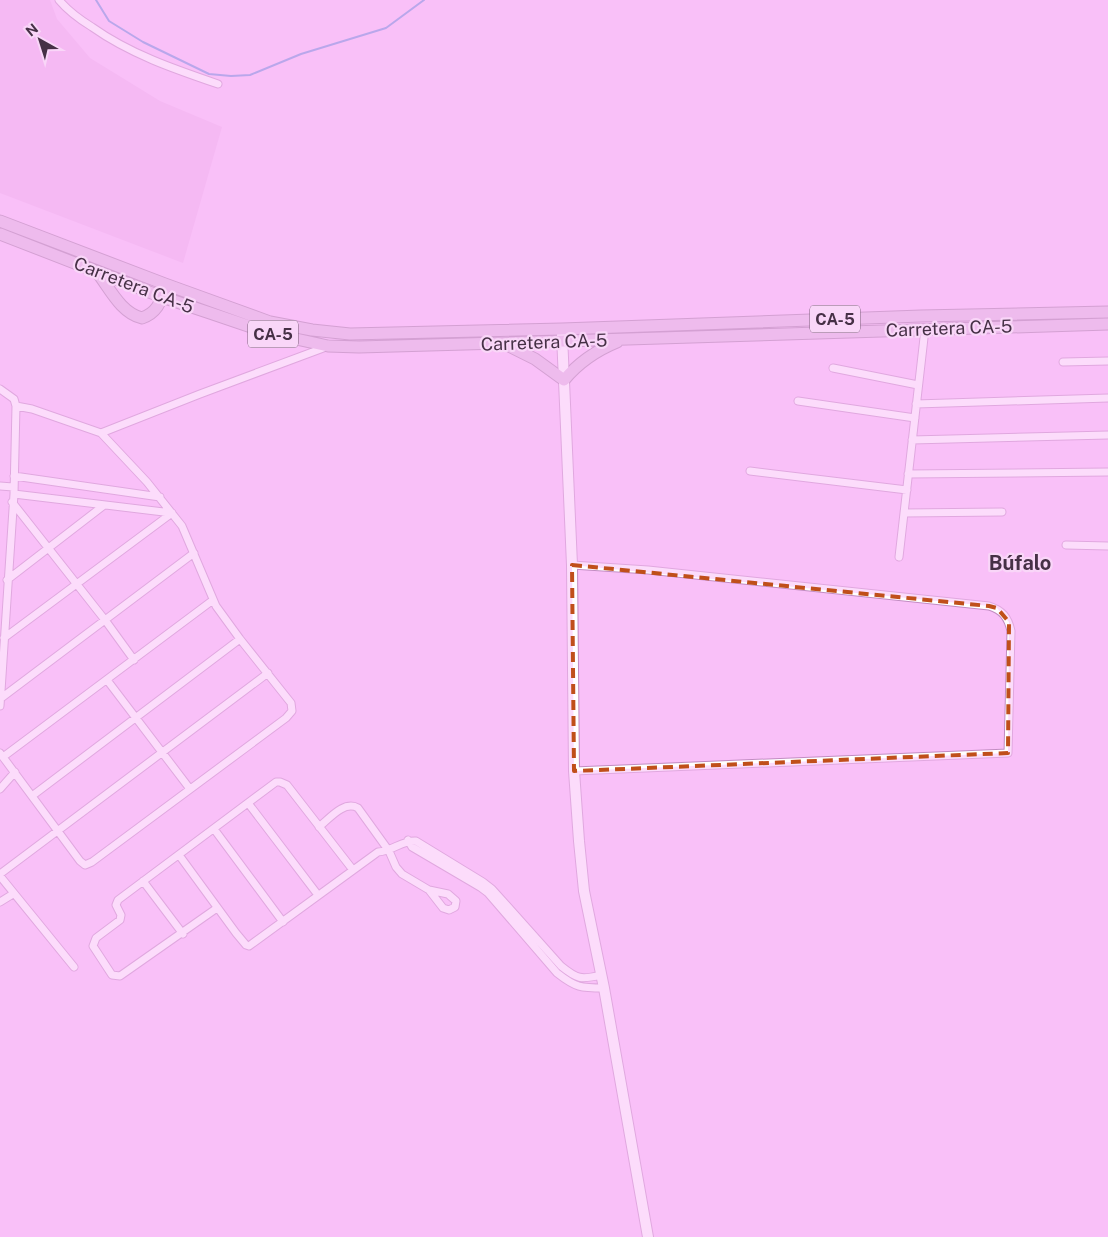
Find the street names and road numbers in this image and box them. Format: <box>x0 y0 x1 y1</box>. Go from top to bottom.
street label: Carretera CA-5 <box>71 253 197 317</box>
road number: CA-5 <box>810 306 860 332</box>
street label: Carretera CA-5 <box>885 315 1013 341</box>
road number: CA-5 <box>248 320 298 348</box>
street label: Carretera CA-5 <box>480 329 608 355</box>

